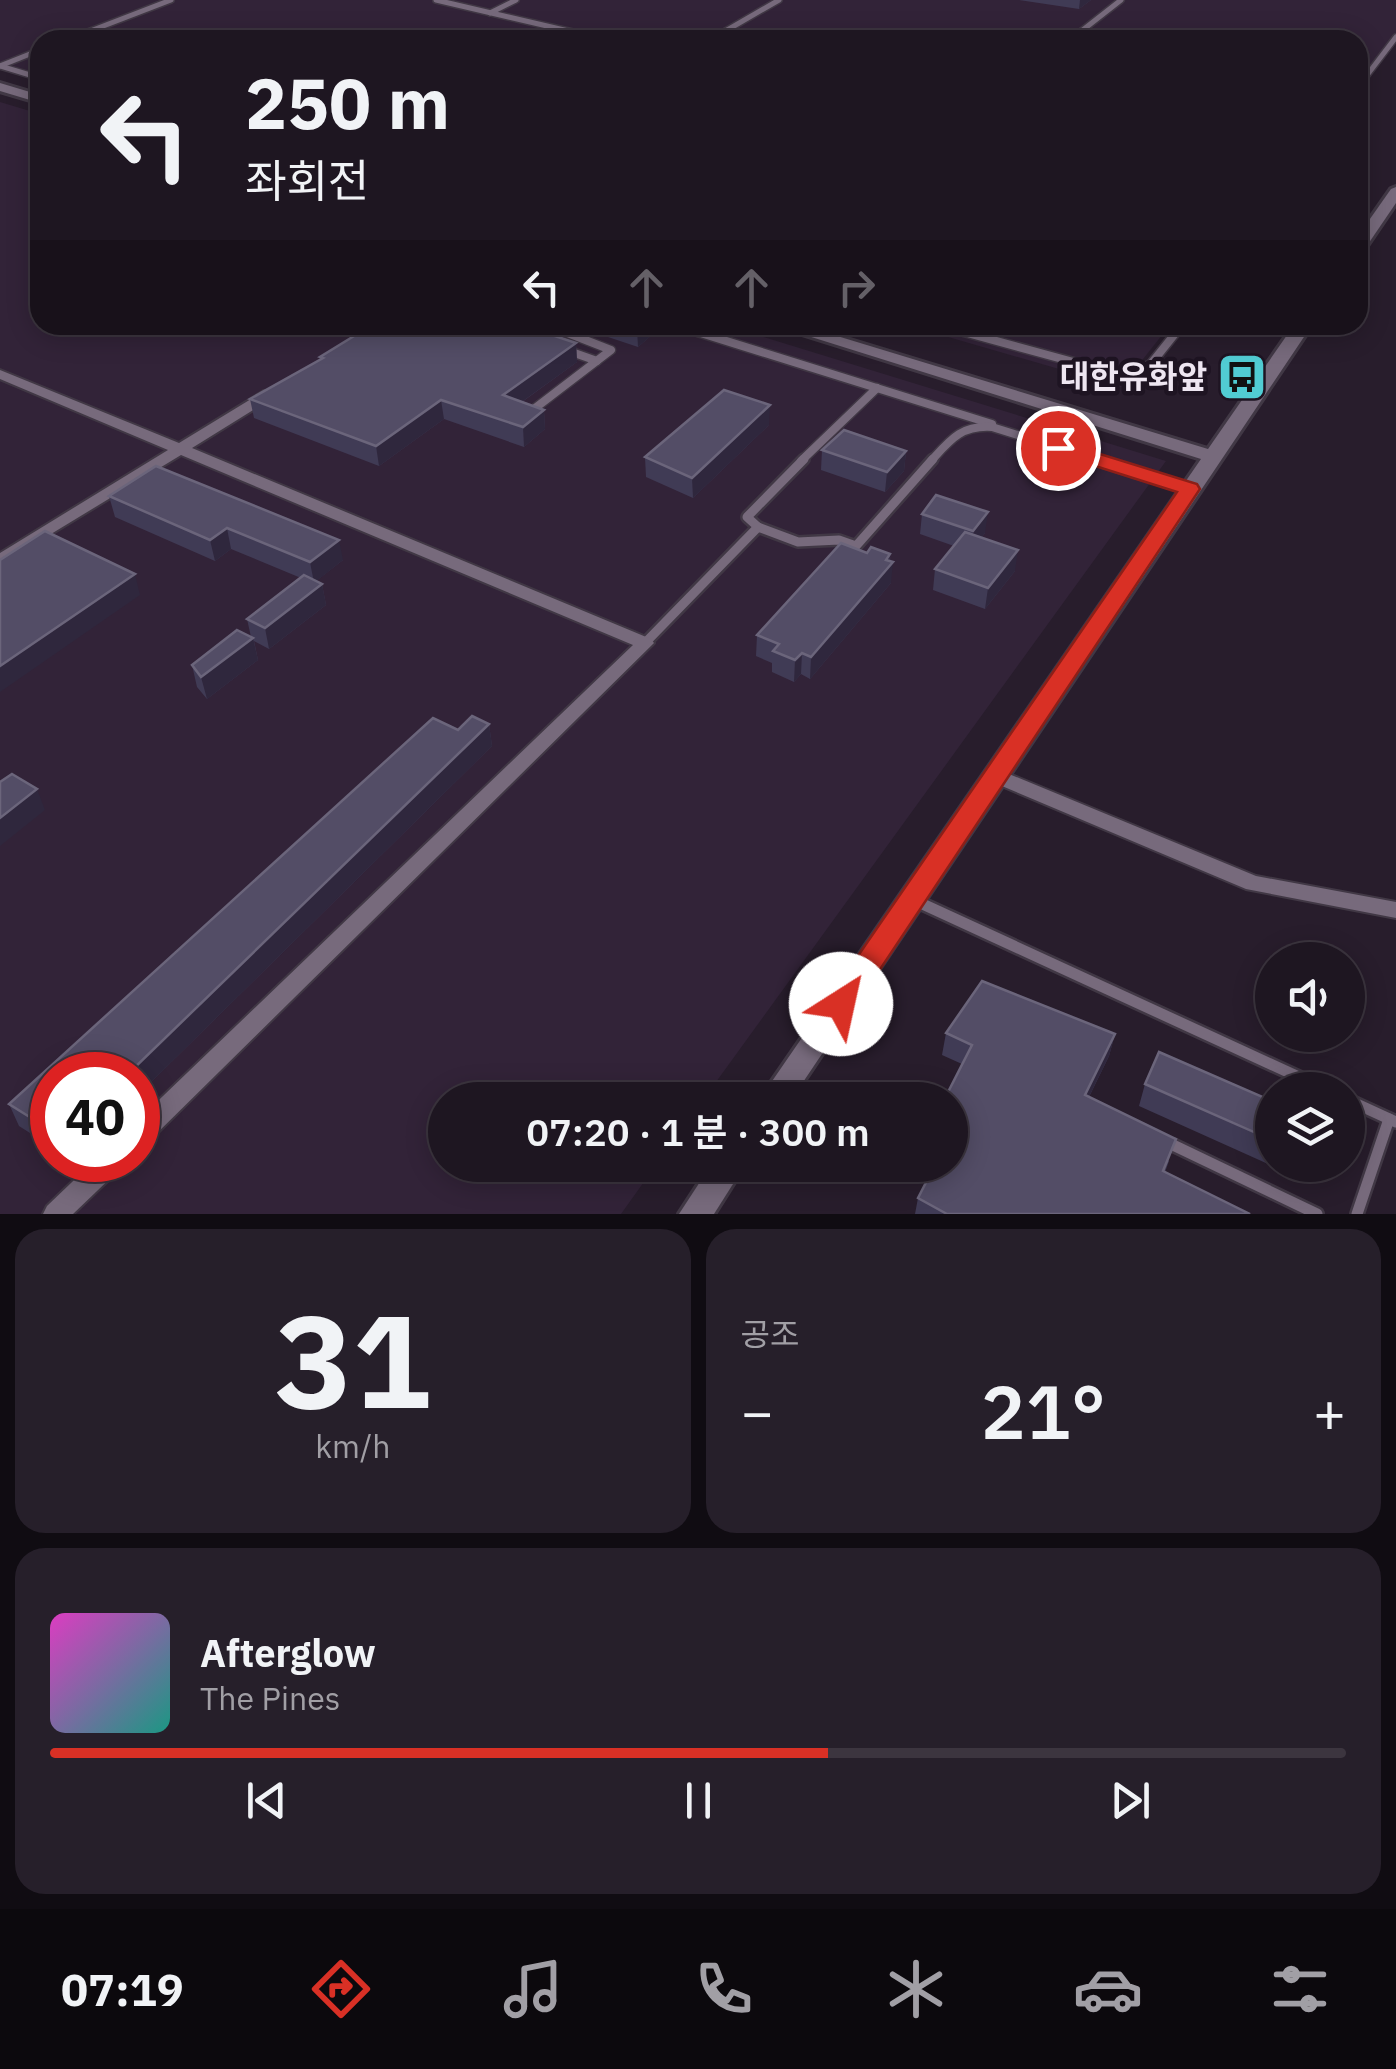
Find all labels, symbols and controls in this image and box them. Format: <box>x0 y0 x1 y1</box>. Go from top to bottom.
text: 250 m <box>245 57 450 148</box>
icon: left <box>80 70 210 200</box>
text: 좌회전 <box>245 151 369 209</box>
icon: left <box>514 260 569 315</box>
icon: ahead <box>619 260 674 315</box>
icon: ahead <box>724 260 779 315</box>
icon: right <box>829 260 884 315</box>
bus stop icon: 대한유화앞 <box>1216 351 1268 403</box>
place label: 대한유화앞 <box>1060 355 1207 397</box>
pin <box>1016 406 1101 491</box>
icon: arrive <box>1031 421 1086 476</box>
map controls <box>1255 942 1365 1182</box>
button: sound <box>1255 942 1365 1052</box>
position arrow <box>789 952 893 1056</box>
speed limit sign: 40 <box>30 1052 160 1182</box>
button: layers <box>1255 1072 1365 1182</box>
text: 07:20 · 1 분 · 300 m <box>526 1107 870 1156</box>
text: 31 <box>275 1275 431 1444</box>
text: 공조 <box>741 1313 799 1355</box>
text: 21° <box>981 1362 1106 1460</box>
text: − <box>741 1376 774 1447</box>
text: + <box>1313 1376 1346 1447</box>
text: km/h <box>315 1425 390 1467</box>
text: Afterglow <box>200 1628 376 1677</box>
text: The Pines <box>200 1677 340 1719</box>
icon: previous <box>239 1773 294 1828</box>
icon: pause <box>671 1773 726 1828</box>
icon: next <box>1103 1773 1158 1828</box>
icon: directions <box>306 1954 376 2024</box>
icon: music <box>498 1954 568 2024</box>
icon: phone <box>689 1954 759 2024</box>
icon: climate <box>881 1954 951 2024</box>
icon: car <box>1073 1954 1143 2024</box>
icon: filters <box>1265 1954 1335 2024</box>
text: 07:19 <box>61 1960 184 2018</box>

